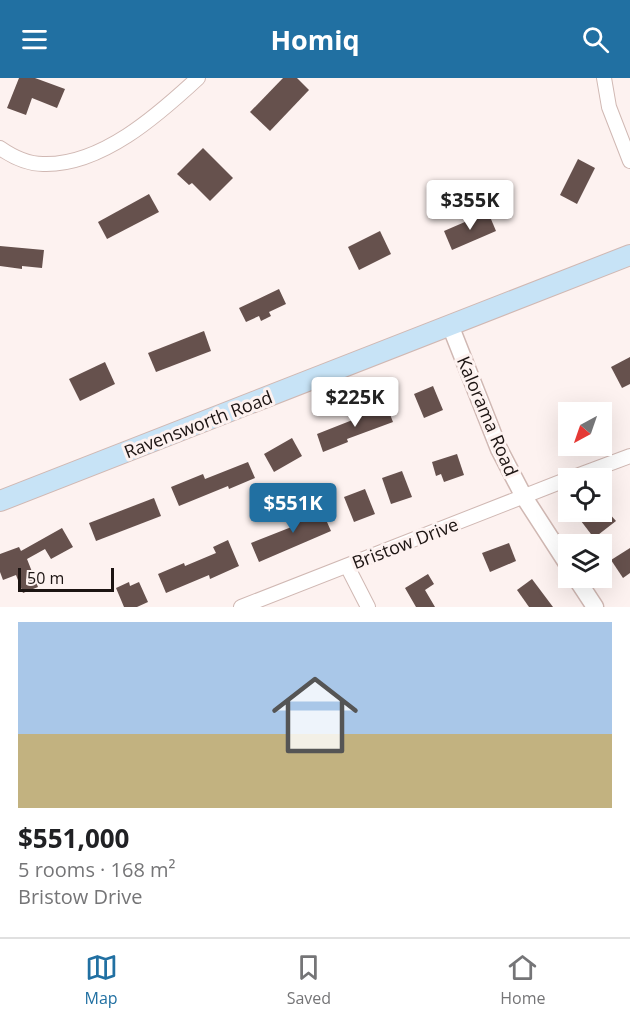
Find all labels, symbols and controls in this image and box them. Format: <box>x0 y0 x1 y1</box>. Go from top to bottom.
text: Homiq <box>270 21 360 58</box>
icon: menu <box>18 23 51 56</box>
icon: search <box>579 23 612 56</box>
pin: $355K <box>428 180 512 231</box>
text: $355K <box>440 186 500 213</box>
street label: Kalorama Road <box>452 352 524 480</box>
pin: $225K <box>313 377 397 428</box>
text: $225K <box>325 383 385 410</box>
street label: Ravensworth Road <box>120 385 276 463</box>
north arrow <box>558 402 612 456</box>
map controls <box>558 402 612 588</box>
button: locate <box>558 468 612 522</box>
pin: $551K <box>251 483 335 534</box>
text: $551K <box>263 489 323 516</box>
street label: Bristow Drive <box>348 512 462 574</box>
button: layers <box>558 534 612 588</box>
scale bar <box>18 565 114 592</box>
text: 50 m <box>27 567 64 589</box>
icon: home <box>261 661 369 769</box>
text: $551,000 <box>18 820 129 856</box>
text: 5 rooms · 168 m² <box>18 856 176 883</box>
text: Bristow Drive <box>18 883 142 910</box>
tab: Map <box>85 951 118 1009</box>
tab: Saved <box>287 951 331 1009</box>
tab: Home <box>500 951 545 1009</box>

